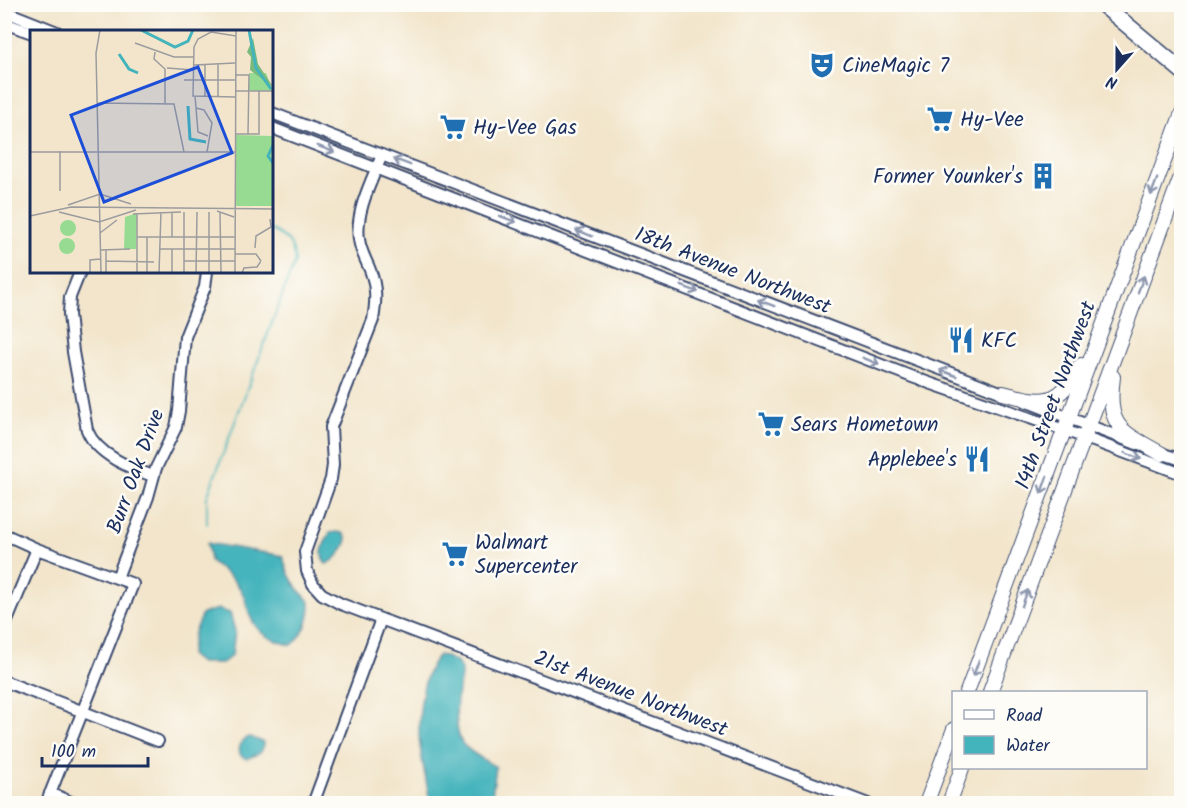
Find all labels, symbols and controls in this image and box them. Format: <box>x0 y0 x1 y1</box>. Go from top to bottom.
inset map <box>30 30 273 273</box>
north arrow <box>1087 39 1147 99</box>
theatre icon: CineMagic 7 <box>807 50 837 80</box>
place label: CineMagic 7 <box>842 50 950 83</box>
text: N <box>1103 68 1121 95</box>
supermarket icon: Hy-Vee <box>925 104 955 134</box>
place label: Hy-Vee <box>960 104 1024 137</box>
supermarket icon: Hy-Vee Gas <box>438 112 468 142</box>
place label: Hy-Vee Gas <box>473 112 577 145</box>
one-way arrow <box>316 144 335 155</box>
one-way arrow <box>393 156 412 167</box>
place label: Former Younker's <box>873 161 1023 194</box>
building icon: Former Younker's <box>1028 161 1058 191</box>
one-way arrow <box>1147 178 1158 196</box>
one-way arrow <box>498 214 517 225</box>
street label: 18th Avenue Northwest <box>629 219 836 324</box>
one-way arrow <box>575 227 594 238</box>
one-way arrow <box>1136 275 1147 294</box>
one-way arrow <box>680 284 699 295</box>
street label: 14th Street Northwest <box>1007 296 1106 494</box>
one-way arrow <box>757 297 775 308</box>
restaurant icon: KFC <box>946 325 976 355</box>
place label: KFC <box>981 325 1017 358</box>
one-way arrow <box>862 356 880 367</box>
one-way arrow <box>939 366 958 377</box>
street label: Burr Oak Drive <box>99 404 174 539</box>
supermarket icon: Sears Hometown <box>756 409 786 439</box>
place label: Sears Hometown <box>791 409 938 442</box>
place label: Applebee's <box>868 444 957 477</box>
restaurant icon: Applebee's <box>962 444 992 474</box>
one-way arrow <box>1123 451 1142 462</box>
one-way arrow <box>1037 475 1048 494</box>
place label: Walmart Supercenter <box>475 527 578 584</box>
supermarket icon: Walmart Supercenter <box>440 539 470 569</box>
one-way arrow <box>1020 589 1031 608</box>
street label: 21st Avenue Northwest <box>529 642 733 747</box>
one-way arrow <box>970 658 981 677</box>
legend <box>952 691 1147 769</box>
text: Road <box>1006 702 1043 731</box>
scale bar <box>42 730 148 768</box>
text: Water <box>1006 732 1051 761</box>
text: 100 m <box>51 738 96 767</box>

